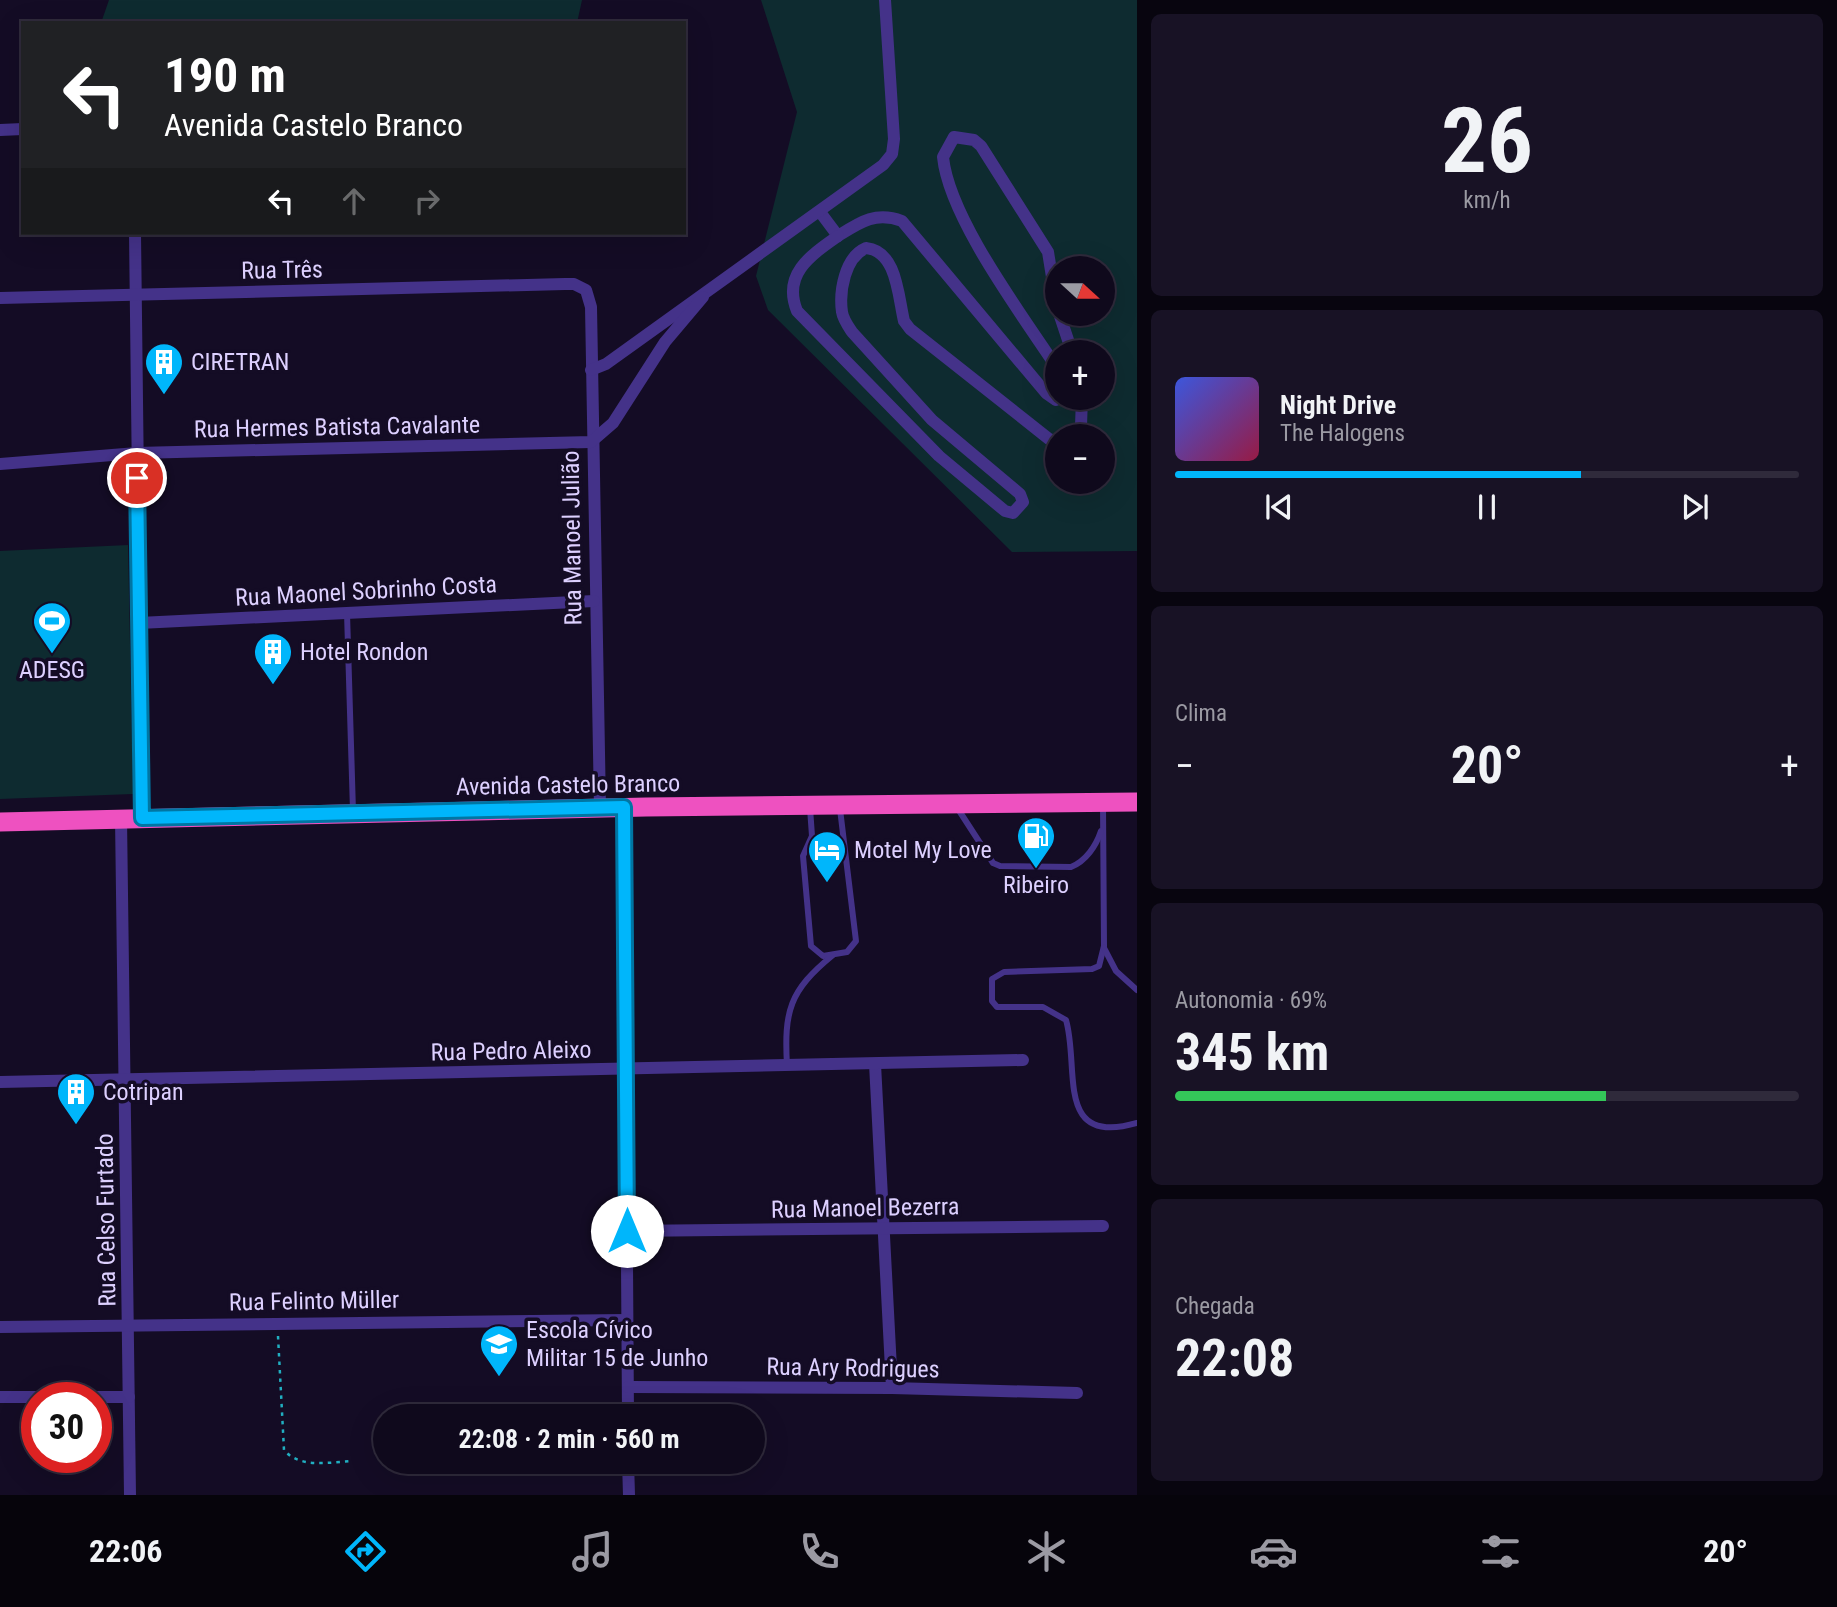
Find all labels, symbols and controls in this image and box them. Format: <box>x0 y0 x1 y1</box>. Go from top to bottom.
text: 190 m <box>164 47 286 104</box>
icon: left <box>49 49 140 140</box>
text: 26 <box>1441 88 1533 194</box>
text: Avenida Castelo Branco <box>164 106 463 144</box>
icon: left <box>262 182 300 220</box>
icon: ahead <box>335 182 373 220</box>
icon: right <box>408 182 446 220</box>
text: km/h <box>1463 187 1511 214</box>
street label: Rua Três <box>241 255 323 285</box>
north arrow <box>1045 256 1115 326</box>
map controls <box>1045 256 1115 494</box>
button: + <box>1045 340 1115 410</box>
building icon: CIRETRAN <box>143 341 185 396</box>
place label: CIRETRAN <box>191 348 289 376</box>
text: Night Drive <box>1280 390 1396 420</box>
street label: Rua Hermes Batista Cavalante <box>194 411 480 443</box>
text: The Halogens <box>1280 420 1405 447</box>
button: − <box>1045 424 1115 494</box>
pin <box>107 448 167 508</box>
street label: Rua Manoel Julião <box>556 450 588 626</box>
icon: arrive <box>118 459 156 497</box>
icon: previous <box>1260 488 1298 526</box>
icon: pause <box>1468 488 1506 526</box>
icon: next <box>1676 488 1714 526</box>
street label: Rua Maonel Sobrinho Costa <box>234 570 498 612</box>
sports icon: ADESG <box>31 600 73 655</box>
building icon: Hotel Rondon <box>252 631 294 686</box>
place label: Hotel Rondon <box>300 638 428 666</box>
place label: ADESG <box>19 656 85 684</box>
text: Clima <box>1175 700 1227 727</box>
text: 20° <box>1451 735 1523 796</box>
text: − <box>1175 744 1194 788</box>
text: + <box>1780 744 1799 788</box>
street label: Avenida Castelo Branco <box>456 769 680 801</box>
fuel station icon: Ribeiro <box>1015 815 1057 870</box>
hotel icon: Motel My Love <box>806 829 848 884</box>
place label: Motel My Love <box>854 836 992 864</box>
place label: Ribeiro <box>1003 871 1069 899</box>
text: Autonomia · 69% <box>1175 987 1327 1014</box>
text: 345 km <box>1175 1022 1329 1083</box>
street label: Rua Pedro Aleixo <box>430 1036 592 1066</box>
building icon: Cotripan <box>55 1071 97 1126</box>
place label: Cotripan <box>103 1078 184 1106</box>
street label: Rua Celso Furtado <box>90 1133 122 1307</box>
street label: Rua Manoel Bezerra <box>771 1192 959 1224</box>
position arrow <box>590 1194 664 1268</box>
street label: Rua Felinto Müller <box>229 1286 399 1316</box>
text: Chegada <box>1175 1293 1255 1320</box>
place label: Escola Cívico Militar 15 de Junho <box>526 1316 708 1372</box>
school or university icon: Escola Cívico Militar 15 de Junho <box>478 1323 520 1378</box>
text: 22:08 <box>1175 1328 1294 1389</box>
street label: Rua Ary Rodrigues <box>766 1352 940 1384</box>
speed limit sign: 30 <box>21 1382 112 1473</box>
text: 22:08 · 2 min · 560 m <box>459 1424 679 1454</box>
icon: directions <box>341 1527 390 1576</box>
icon: music <box>568 1527 617 1576</box>
icon: phone <box>795 1527 844 1576</box>
icon: climate <box>1022 1527 1071 1576</box>
icon: car <box>1249 1527 1298 1576</box>
icon: filters <box>1476 1527 1525 1576</box>
text: 22:06 <box>89 1532 162 1570</box>
text: 20° <box>1703 1532 1748 1570</box>

